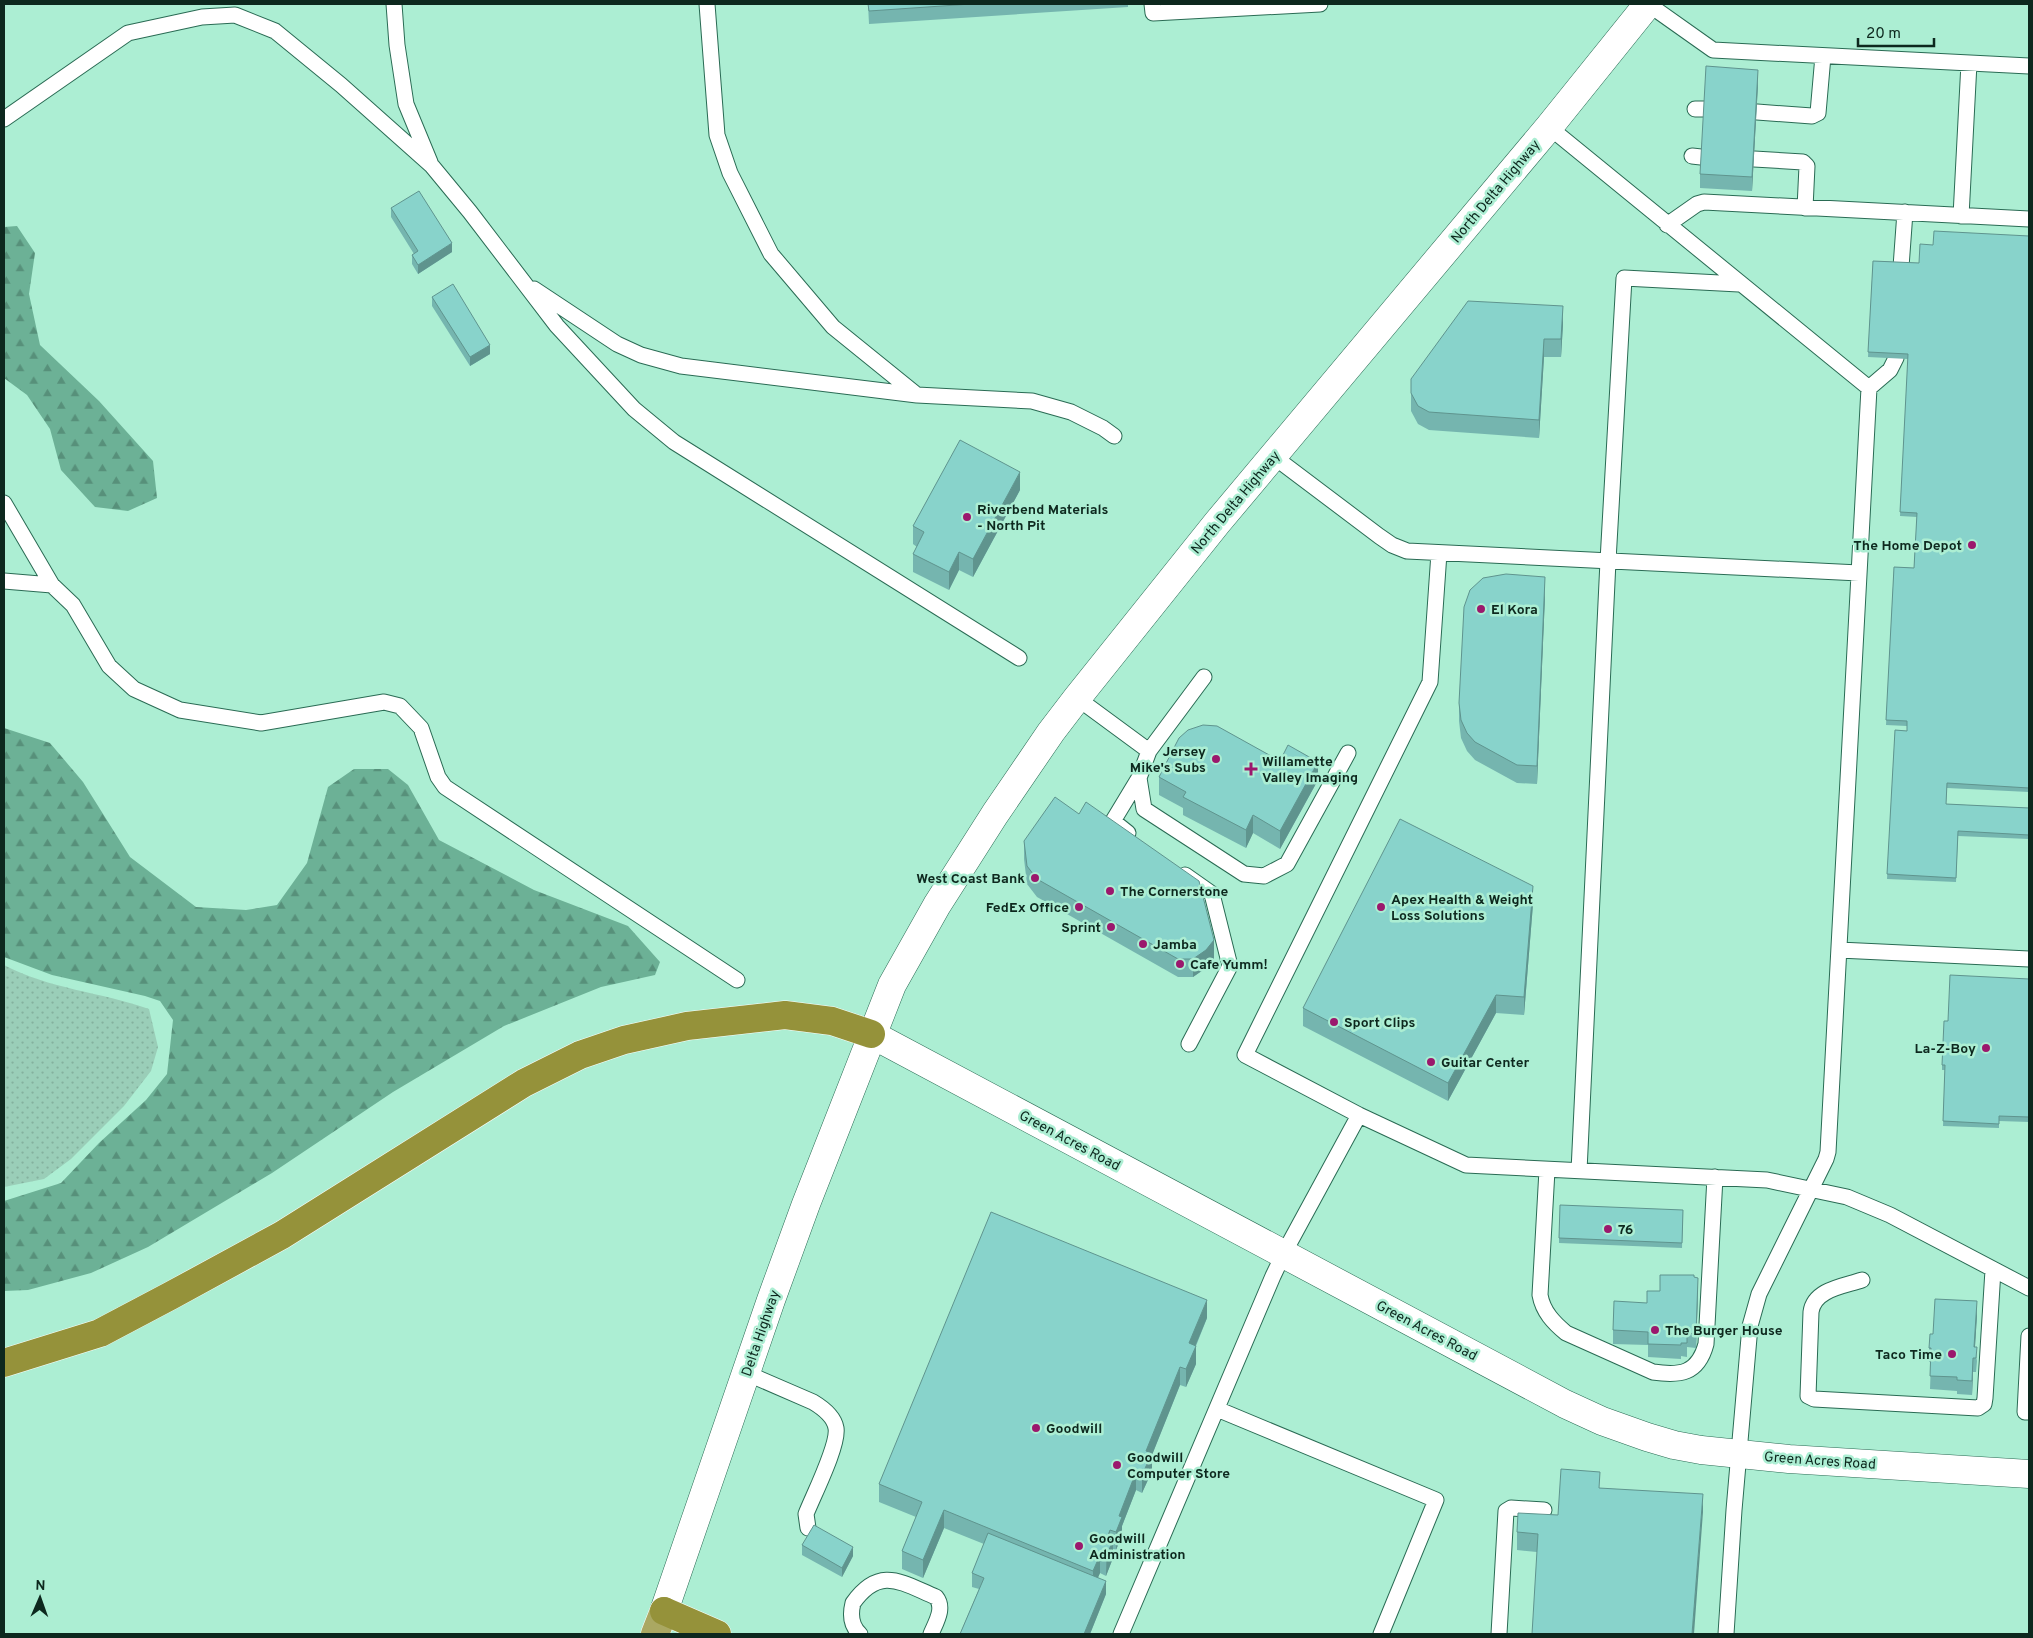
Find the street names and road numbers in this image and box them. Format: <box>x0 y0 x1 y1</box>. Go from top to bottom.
street label: North Delta Highway <box>1448 137 1544 247</box>
street label: North Delta Highway <box>1188 448 1284 558</box>
street label: Green Acres Road <box>1016 1108 1123 1175</box>
street label: Delta Highway <box>739 1288 784 1379</box>
street label: Green Acres Road <box>1373 1298 1480 1365</box>
street label: Green Acres Road <box>1763 1449 1876 1474</box>

